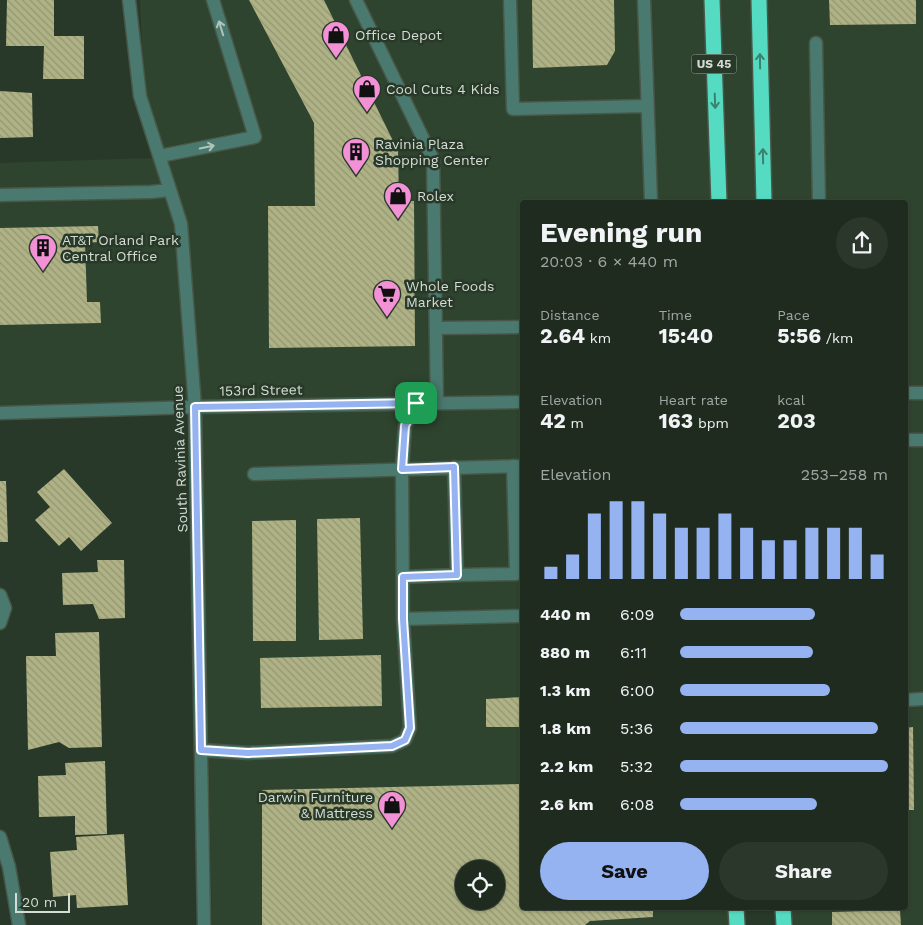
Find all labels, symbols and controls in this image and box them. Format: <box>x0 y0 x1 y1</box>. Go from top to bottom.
one-way arrow <box>216 20 226 36</box>
shop icon: Office Depot <box>321 20 351 59</box>
place label: Office Depot <box>355 27 442 43</box>
one-way arrow <box>755 53 765 70</box>
road number: US 45 <box>692 54 736 74</box>
shop icon: Cool Cuts 4 Kids <box>352 74 382 113</box>
place label: Cool Cuts 4 Kids <box>386 81 500 97</box>
one-way arrow <box>710 92 720 109</box>
place label: Ravinia Plaza Shopping Center <box>375 136 489 168</box>
building icon: Ravinia Plaza Shopping Center <box>341 137 371 176</box>
one-way arrow <box>199 141 215 151</box>
one-way arrow <box>758 148 767 164</box>
shop icon: Rolex <box>383 181 413 220</box>
place label: Rolex <box>417 188 454 204</box>
text: Evening run <box>540 216 702 249</box>
button: share <box>836 217 888 269</box>
place label: AT&T Orland Park Central Office <box>62 232 179 264</box>
building icon: AT&T Orland Park Central Office <box>28 233 58 272</box>
text: 20:03 · 6 × 440 m <box>540 252 678 271</box>
place label: Whole Foods Market <box>406 278 494 310</box>
supermarket icon: Whole Foods Market <box>372 279 402 318</box>
text: Distance <box>540 307 600 323</box>
text: Time <box>659 307 692 323</box>
text: Pace <box>777 307 810 323</box>
text: 2.64 <box>540 323 585 348</box>
text: 15:40 <box>659 323 713 348</box>
text: 5:56 <box>777 323 821 348</box>
text: km <box>585 330 611 346</box>
text: /km <box>821 330 853 346</box>
street label: 153rd Street <box>219 381 303 399</box>
pin <box>395 382 437 424</box>
street label: South Ravinia Avenue <box>169 385 191 533</box>
icon: arrive <box>402 389 430 417</box>
text: Elevation <box>540 392 603 408</box>
text: Heart rate <box>659 392 728 408</box>
text: kcal <box>777 392 805 408</box>
text: 42 <box>540 408 566 433</box>
text: 163 <box>659 408 693 433</box>
text: 203 <box>777 408 816 433</box>
text: m <box>566 415 584 431</box>
text: bpm <box>693 415 729 431</box>
text: Elevation <box>540 465 611 484</box>
text: 253–258 m <box>801 465 888 484</box>
text: 440 m <box>540 605 591 624</box>
text: 6:09 <box>620 605 654 624</box>
text: 880 m <box>540 643 590 662</box>
text: 6:11 <box>620 643 647 662</box>
text: 1.3 km <box>540 681 591 700</box>
text: 6:00 <box>620 681 654 700</box>
text: 1.8 km <box>540 719 591 738</box>
text: 5:36 <box>620 719 653 738</box>
text: 2.2 km <box>540 757 593 776</box>
text: 5:32 <box>620 757 653 776</box>
place label: Darwin Furniture & Mattress <box>258 789 373 821</box>
shop icon: Darwin Furniture & Mattress <box>377 790 407 829</box>
text: 2.6 km <box>540 795 594 814</box>
text: 6:08 <box>620 795 654 814</box>
button: Save <box>540 842 709 900</box>
button: Share <box>719 842 888 900</box>
map controls <box>455 860 505 910</box>
button: locate <box>455 860 505 910</box>
scale bar <box>15 890 70 913</box>
text: 20 m <box>22 894 57 910</box>

